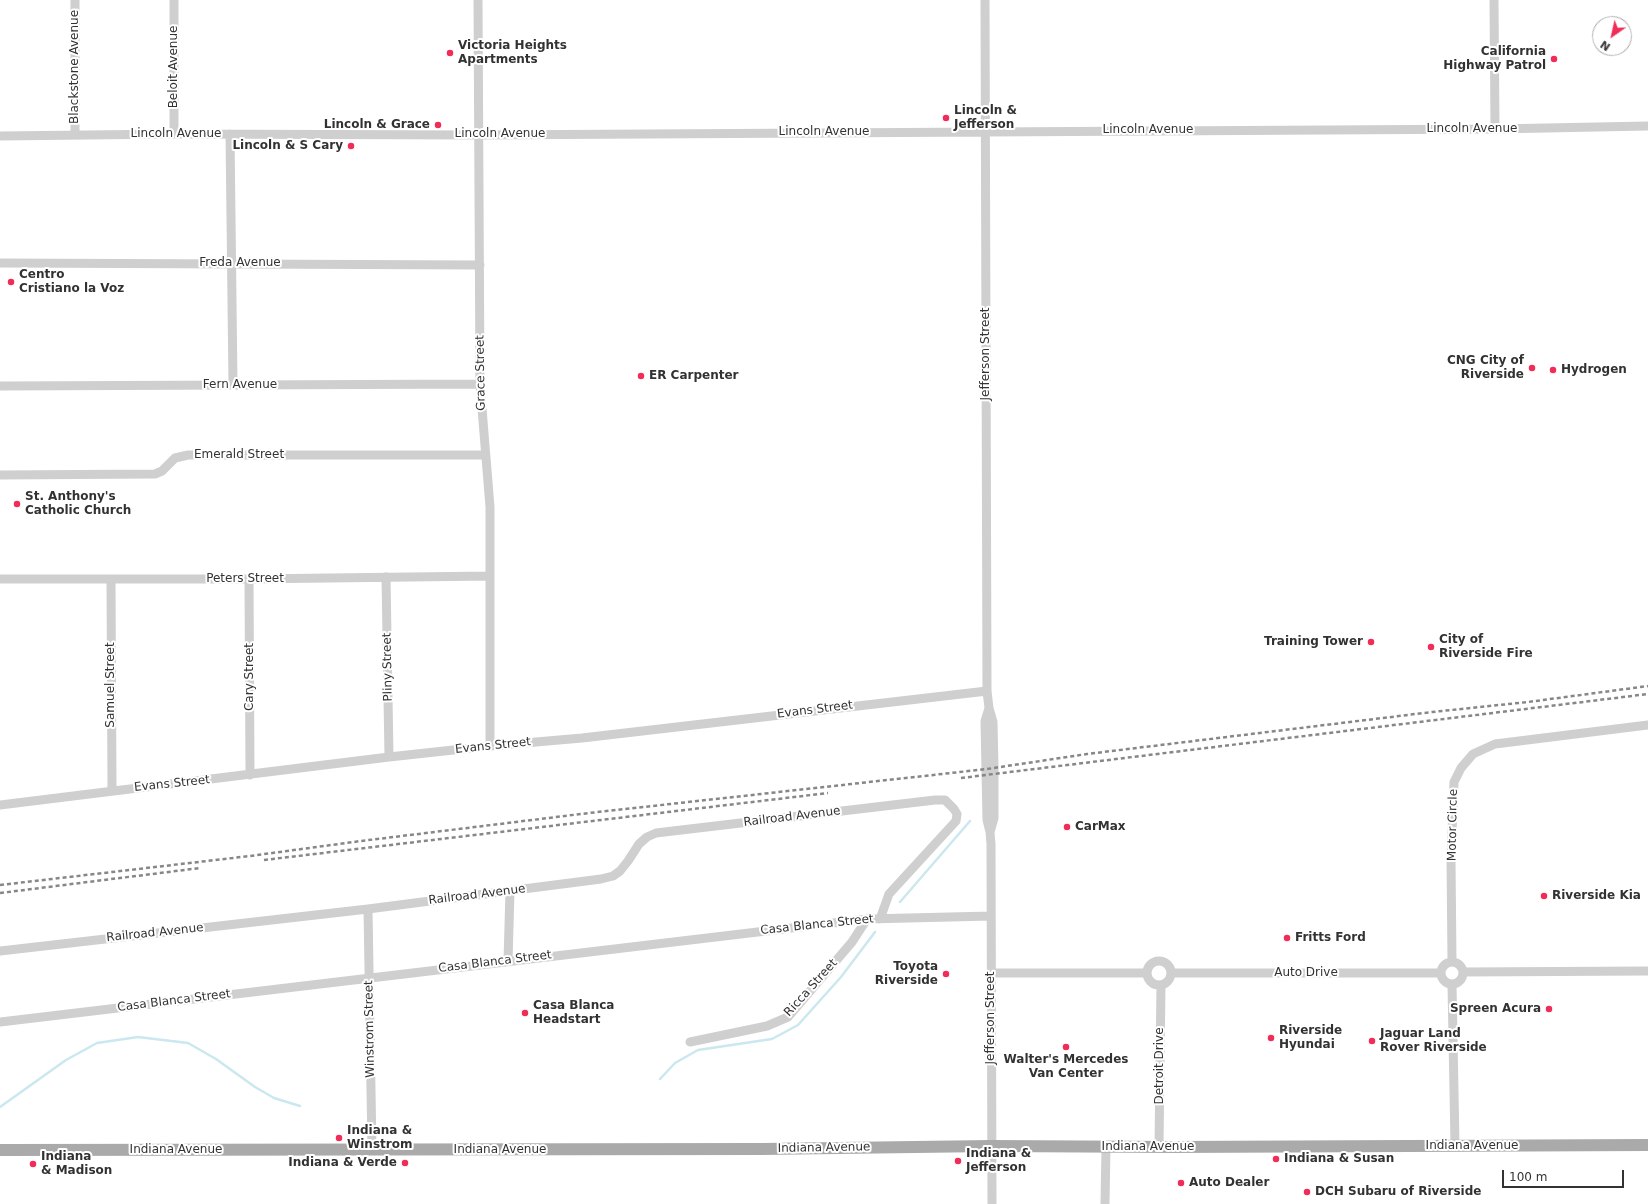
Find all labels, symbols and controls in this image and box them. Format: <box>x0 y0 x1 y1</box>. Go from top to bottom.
street label: Blackstone Avenue <box>68 10 82 124</box>
north arrow <box>1592 16 1632 56</box>
street label: Beloit Avenue <box>167 26 181 108</box>
text: N <box>1598 38 1613 54</box>
place label: Victoria Heights Apartments <box>458 39 567 67</box>
place label: California Highway Patrol <box>1443 45 1546 73</box>
marker: Victoria Heights Apartments <box>445 48 455 58</box>
marker: California Highway Patrol <box>1549 54 1559 64</box>
place label: Lincoln & Jefferson <box>954 104 1017 132</box>
marker: Lincoln & Jefferson <box>941 113 951 123</box>
place label: Lincoln & Grace <box>324 118 430 132</box>
marker: Lincoln & Grace <box>433 120 443 130</box>
street label: Lincoln Avenue <box>1427 122 1517 136</box>
street label: Lincoln Avenue <box>1103 123 1193 137</box>
street label: Lincoln Avenue <box>779 125 869 139</box>
street label: Lincoln Avenue <box>131 127 221 141</box>
street label: Lincoln Avenue <box>455 127 545 141</box>
place label: Lincoln & S Cary <box>232 139 343 153</box>
marker: Lincoln & S Cary <box>346 141 356 151</box>
street label: Freda Avenue <box>199 256 281 270</box>
place label: Centro Cristiano la Voz <box>19 268 124 296</box>
marker: Centro Cristiano la Voz <box>6 277 16 287</box>
street label: Jefferson Street <box>979 308 993 400</box>
street label: Grace Street <box>473 335 489 411</box>
place label: CNG City of Riverside <box>1447 354 1524 382</box>
marker: CNG City of Riverside <box>1527 363 1537 373</box>
place label: Hydrogen <box>1561 363 1627 377</box>
marker: Hydrogen <box>1548 365 1558 375</box>
place label: ER Carpenter <box>649 369 739 383</box>
marker: ER Carpenter <box>636 371 646 381</box>
street label: Fern Avenue <box>203 378 277 392</box>
street label: Emerald Street <box>194 448 284 462</box>
place label: St. Anthony's Catholic Church <box>25 490 131 518</box>
marker: St. Anthony's Catholic Church <box>12 499 22 509</box>
street label: Peters Street <box>206 572 284 586</box>
street label: Pliny Street <box>380 632 396 702</box>
place label: City of Riverside Fire <box>1439 633 1533 661</box>
place label: Training Tower <box>1264 635 1363 649</box>
marker: Training Tower <box>1366 637 1376 647</box>
street label: Samuel Street <box>104 642 118 728</box>
marker: City of Riverside Fire <box>1426 642 1436 652</box>
street label: Cary Street <box>243 643 257 711</box>
street label: Evans Street <box>776 698 854 722</box>
street label: Evans Street <box>454 735 532 757</box>
street label: Evans Street <box>133 773 211 795</box>
street label: Motor Circle <box>1445 789 1461 861</box>
street label: Railroad Avenue <box>743 804 841 830</box>
place label: CarMax <box>1075 820 1126 834</box>
marker: CarMax <box>1062 822 1072 832</box>
street label: Railroad Avenue <box>428 882 526 908</box>
place label: Riverside Kia <box>1552 889 1641 903</box>
marker: Riverside Kia <box>1539 891 1549 901</box>
street label: Casa Blanca Street <box>760 912 874 938</box>
street label: Railroad Avenue <box>106 921 204 945</box>
place label: Fritts Ford <box>1295 931 1366 945</box>
marker: Fritts Ford <box>1282 933 1292 943</box>
street label: Casa Blanca Street <box>438 948 552 976</box>
street label: Ricca Street <box>781 956 841 1020</box>
place label: Toyota Riverside <box>875 960 938 988</box>
street label: Auto Drive <box>1274 966 1338 980</box>
marker: Toyota Riverside <box>941 969 951 979</box>
street label: Jefferson Street <box>984 972 998 1064</box>
street label: Winstrom Street <box>362 980 378 1078</box>
street label: Casa Blanca Street <box>117 987 231 1015</box>
place label: Casa Blanca Headstart <box>533 999 614 1027</box>
place label: Spreen Acura <box>1450 1002 1541 1016</box>
marker: Spreen Acura <box>1544 1004 1554 1014</box>
marker: Casa Blanca Headstart <box>520 1008 530 1018</box>
place label: Riverside Hyundai <box>1279 1024 1342 1052</box>
street label: Detroit Drive <box>1153 1027 1167 1105</box>
place label: Jaguar Land Rover Riverside <box>1380 1027 1487 1055</box>
marker: Riverside Hyundai <box>1266 1033 1276 1043</box>
marker: Jaguar Land Rover Riverside <box>1367 1036 1377 1046</box>
marker: Walter's Mercedes Van Center <box>1061 1042 1071 1052</box>
place label: Walter's Mercedes Van Center <box>1004 1053 1128 1081</box>
place label: Indiana & Winstrom <box>347 1124 412 1152</box>
marker: Indiana & Winstrom <box>334 1133 344 1143</box>
street label: Indiana Avenue <box>1426 1139 1518 1153</box>
street label: Indiana Avenue <box>777 1140 871 1156</box>
street label: Indiana Avenue <box>1102 1140 1194 1154</box>
street label: Indiana Avenue <box>130 1143 222 1157</box>
street label: Indiana Avenue <box>454 1143 546 1157</box>
place label: Indiana & Jefferson <box>966 1147 1031 1175</box>
place label: Indiana & Madison <box>41 1150 112 1178</box>
place label: Indiana & Susan <box>1284 1152 1394 1166</box>
marker: Indiana & Susan <box>1271 1154 1281 1164</box>
place label: Indiana & Verde <box>288 1156 397 1170</box>
marker: Indiana & Jefferson <box>953 1156 963 1166</box>
marker: Indiana & Verde <box>400 1158 410 1168</box>
marker: Indiana & Madison <box>28 1159 38 1169</box>
scale bar <box>1504 1162 1626 1188</box>
text: 100 m <box>1509 1170 1547 1184</box>
place label: Auto Dealer <box>1189 1176 1269 1190</box>
marker: Auto Dealer <box>1176 1178 1186 1188</box>
place label: DCH Subaru of Riverside <box>1315 1185 1481 1199</box>
marker: DCH Subaru of Riverside <box>1302 1187 1312 1197</box>

